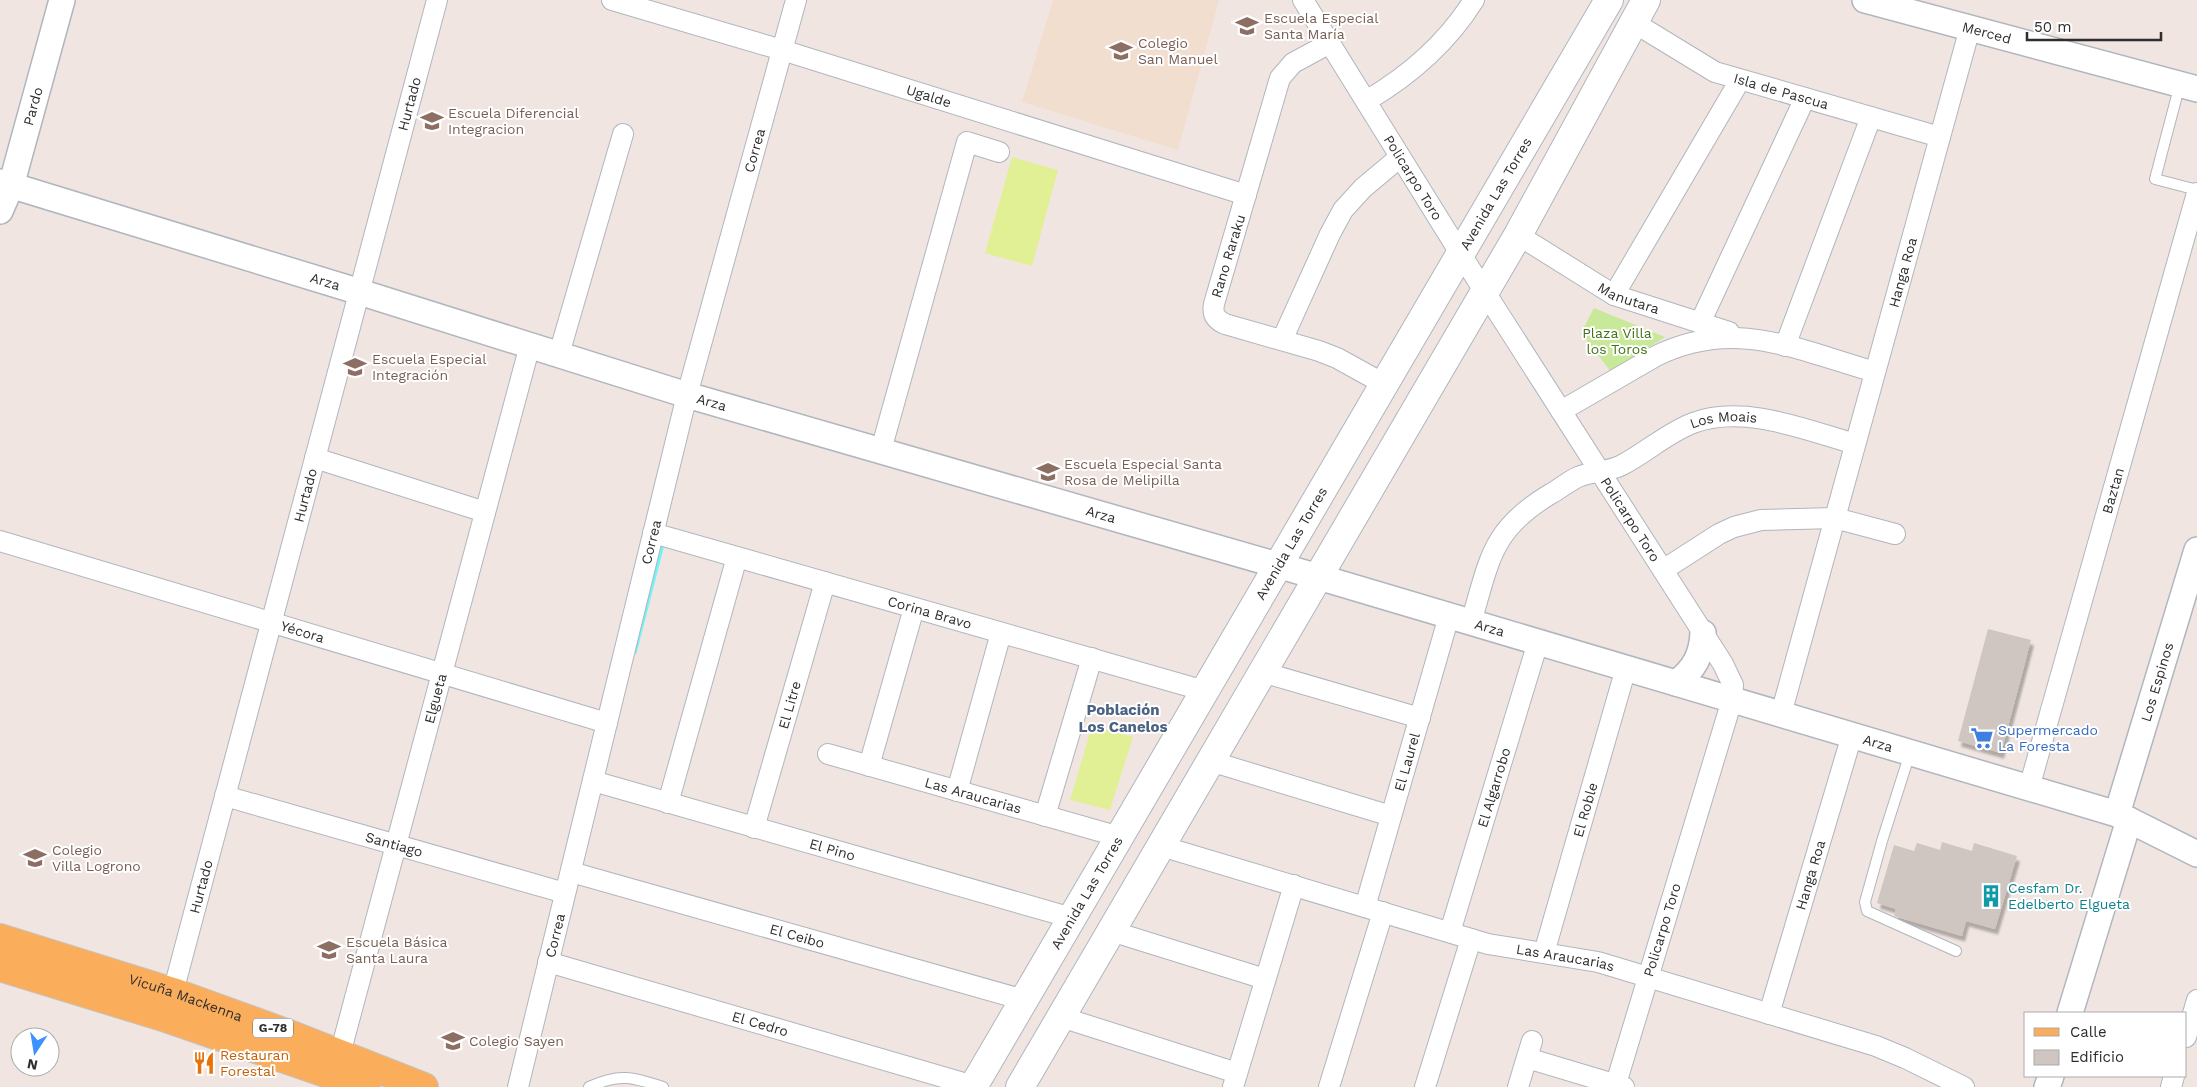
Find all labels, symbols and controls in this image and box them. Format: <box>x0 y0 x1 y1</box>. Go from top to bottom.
place label: Escuela Especial Santa María <box>1264 10 1379 42</box>
scale bar <box>2027 10 2161 42</box>
school or university icon: Escuela Especial Santa María <box>1234 13 1260 39</box>
street label: Merced <box>1960 18 2013 47</box>
text: 50 m <box>2034 18 2071 36</box>
place label: Colegio San Manuel <box>1138 35 1218 67</box>
school or university icon: Colegio San Manuel <box>1108 38 1134 64</box>
street label: Isla de Pascua <box>1732 70 1831 112</box>
street label: Hurtado <box>395 75 424 133</box>
street label: Ugalde <box>904 81 953 110</box>
street label: Pardo <box>20 85 46 127</box>
place label: Escuela Diferencial Integracion <box>448 105 579 137</box>
school or university icon: Escuela Diferencial Integracion <box>419 108 445 134</box>
street label: Correa <box>741 126 768 174</box>
street label: Policarpo Toro <box>1381 132 1446 223</box>
street label: Avenida Las Torres <box>1456 134 1535 253</box>
street label: Rano Raraku <box>1208 212 1248 300</box>
street label: Hanga Roa <box>1885 236 1920 309</box>
street label: Arza <box>308 269 342 293</box>
street label: Manutara <box>1595 279 1661 317</box>
park label: Plaza Villa los Toros <box>1582 325 1652 357</box>
place label: Escuela Especial Integración <box>372 351 487 383</box>
school or university icon: Escuela Especial Integración <box>342 354 368 380</box>
street label: Arza <box>695 390 729 414</box>
street label: Los Moais <box>1687 408 1758 432</box>
place label: Escuela Especial Santa Rosa de Melipilla <box>1064 456 1222 488</box>
school or university icon: Escuela Especial Santa Rosa de Melipilla <box>1035 459 1061 485</box>
street label: Baztan <box>2099 466 2127 515</box>
street label: Hurtado <box>290 467 320 524</box>
street label: Policarpo Toro <box>1598 474 1663 565</box>
street label: Avenida Las Torres <box>1252 484 1330 602</box>
street label: Arza <box>1084 502 1118 526</box>
street label: Correa <box>638 518 664 566</box>
street label: Corina Bravo <box>886 593 974 632</box>
street label: Arza <box>1473 616 1507 640</box>
street label: Yécora <box>279 618 326 646</box>
street label: Los Espinos <box>2137 640 2177 724</box>
street label: Elgueta <box>421 672 450 725</box>
street label: El Litre <box>775 679 804 731</box>
district label: Población Los Canelos <box>1079 701 1167 736</box>
place label: Supermercado La Foresta <box>1998 722 2098 754</box>
supermarket icon: Supermercado La Foresta <box>1969 725 1995 751</box>
street label: El Laurel <box>1391 730 1423 793</box>
street label: Arza <box>1861 731 1895 755</box>
street label: El Algarrobo <box>1474 746 1514 829</box>
street label: Las Araucarias <box>923 774 1023 817</box>
street label: El Roble <box>1570 781 1601 839</box>
street label: Santiago <box>364 829 425 860</box>
street label: Avenida Las Torres <box>1047 834 1126 952</box>
street label: El Pino <box>808 835 857 864</box>
street label: Hanga Roa <box>1792 838 1828 912</box>
place label: Colegio Villa Logrono <box>52 842 141 874</box>
school or university icon: Colegio Villa Logrono <box>22 845 48 871</box>
street label: Hurtado <box>186 858 216 915</box>
place label: Cesfam Dr. Edelberto Elgueta <box>2008 880 2130 912</box>
street label: Policarpo Toro <box>1640 881 1684 979</box>
building icon: Cesfam Dr. Edelberto Elgueta <box>1978 883 2004 909</box>
street label: Correa <box>542 912 568 959</box>
street label: El Ceibo <box>768 921 826 951</box>
place label: Escuela Básica Santa Laura <box>346 934 448 966</box>
school or university icon: Escuela Básica Santa Laura <box>316 937 342 963</box>
street label: Las Araucarias <box>1515 941 1617 975</box>
street label: Vicuña Mackenna <box>127 971 245 1024</box>
street label: El Cedro <box>730 1008 790 1040</box>
legend <box>2024 1012 2187 1077</box>
road number: G-78 <box>253 1018 293 1038</box>
text: Calle <box>2070 1023 2107 1041</box>
north arrow <box>10 1027 60 1077</box>
school or university icon: Colegio Sayen <box>440 1028 466 1054</box>
place label: Colegio Sayen <box>469 1033 564 1049</box>
place label: Restauran Forestal <box>220 1047 289 1079</box>
text: Edificio <box>2070 1048 2124 1066</box>
restaurant icon: Restauran Forestal <box>191 1050 217 1076</box>
text: N <box>26 1056 39 1074</box>

